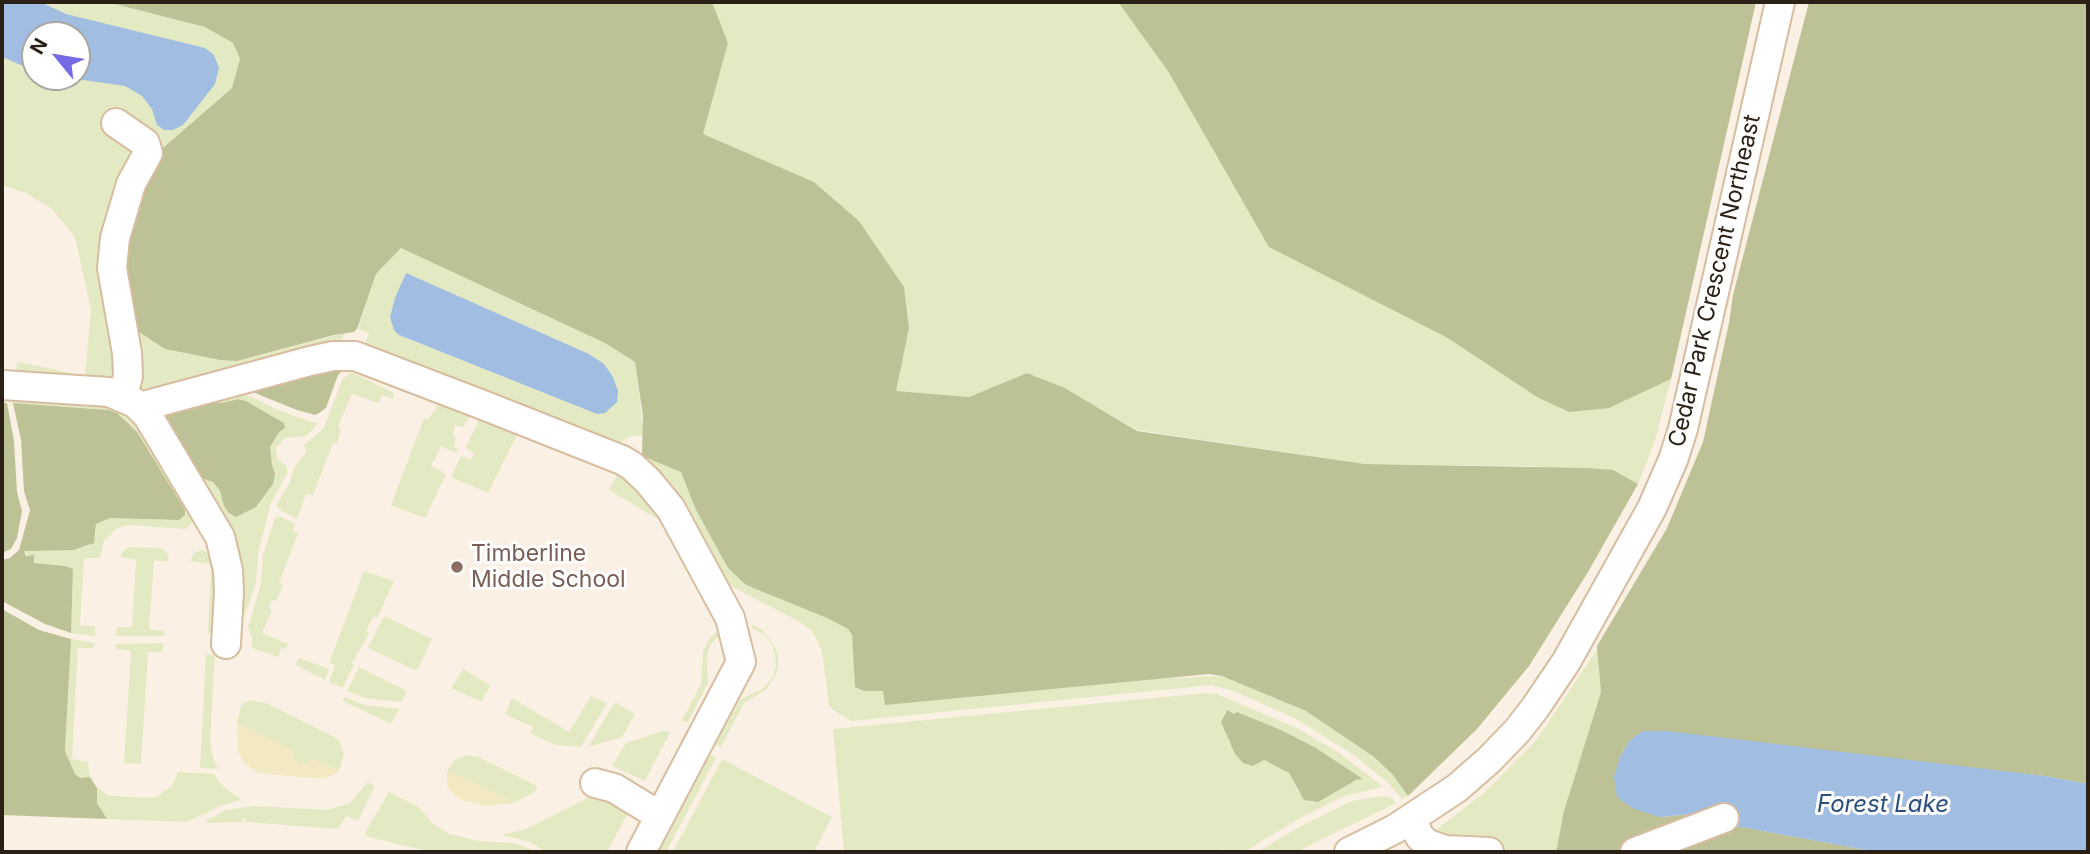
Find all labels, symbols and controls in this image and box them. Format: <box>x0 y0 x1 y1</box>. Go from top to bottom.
north arrow <box>21 21 91 91</box>
text: N <box>26 34 53 58</box>
street label: Cedar Park Crescent Northeast <box>1663 112 1767 450</box>
place label: Timberline Middle School <box>471 540 626 594</box>
marker: Timberline Middle School <box>449 559 465 575</box>
water label: Forest Lake <box>1817 791 1949 819</box>

